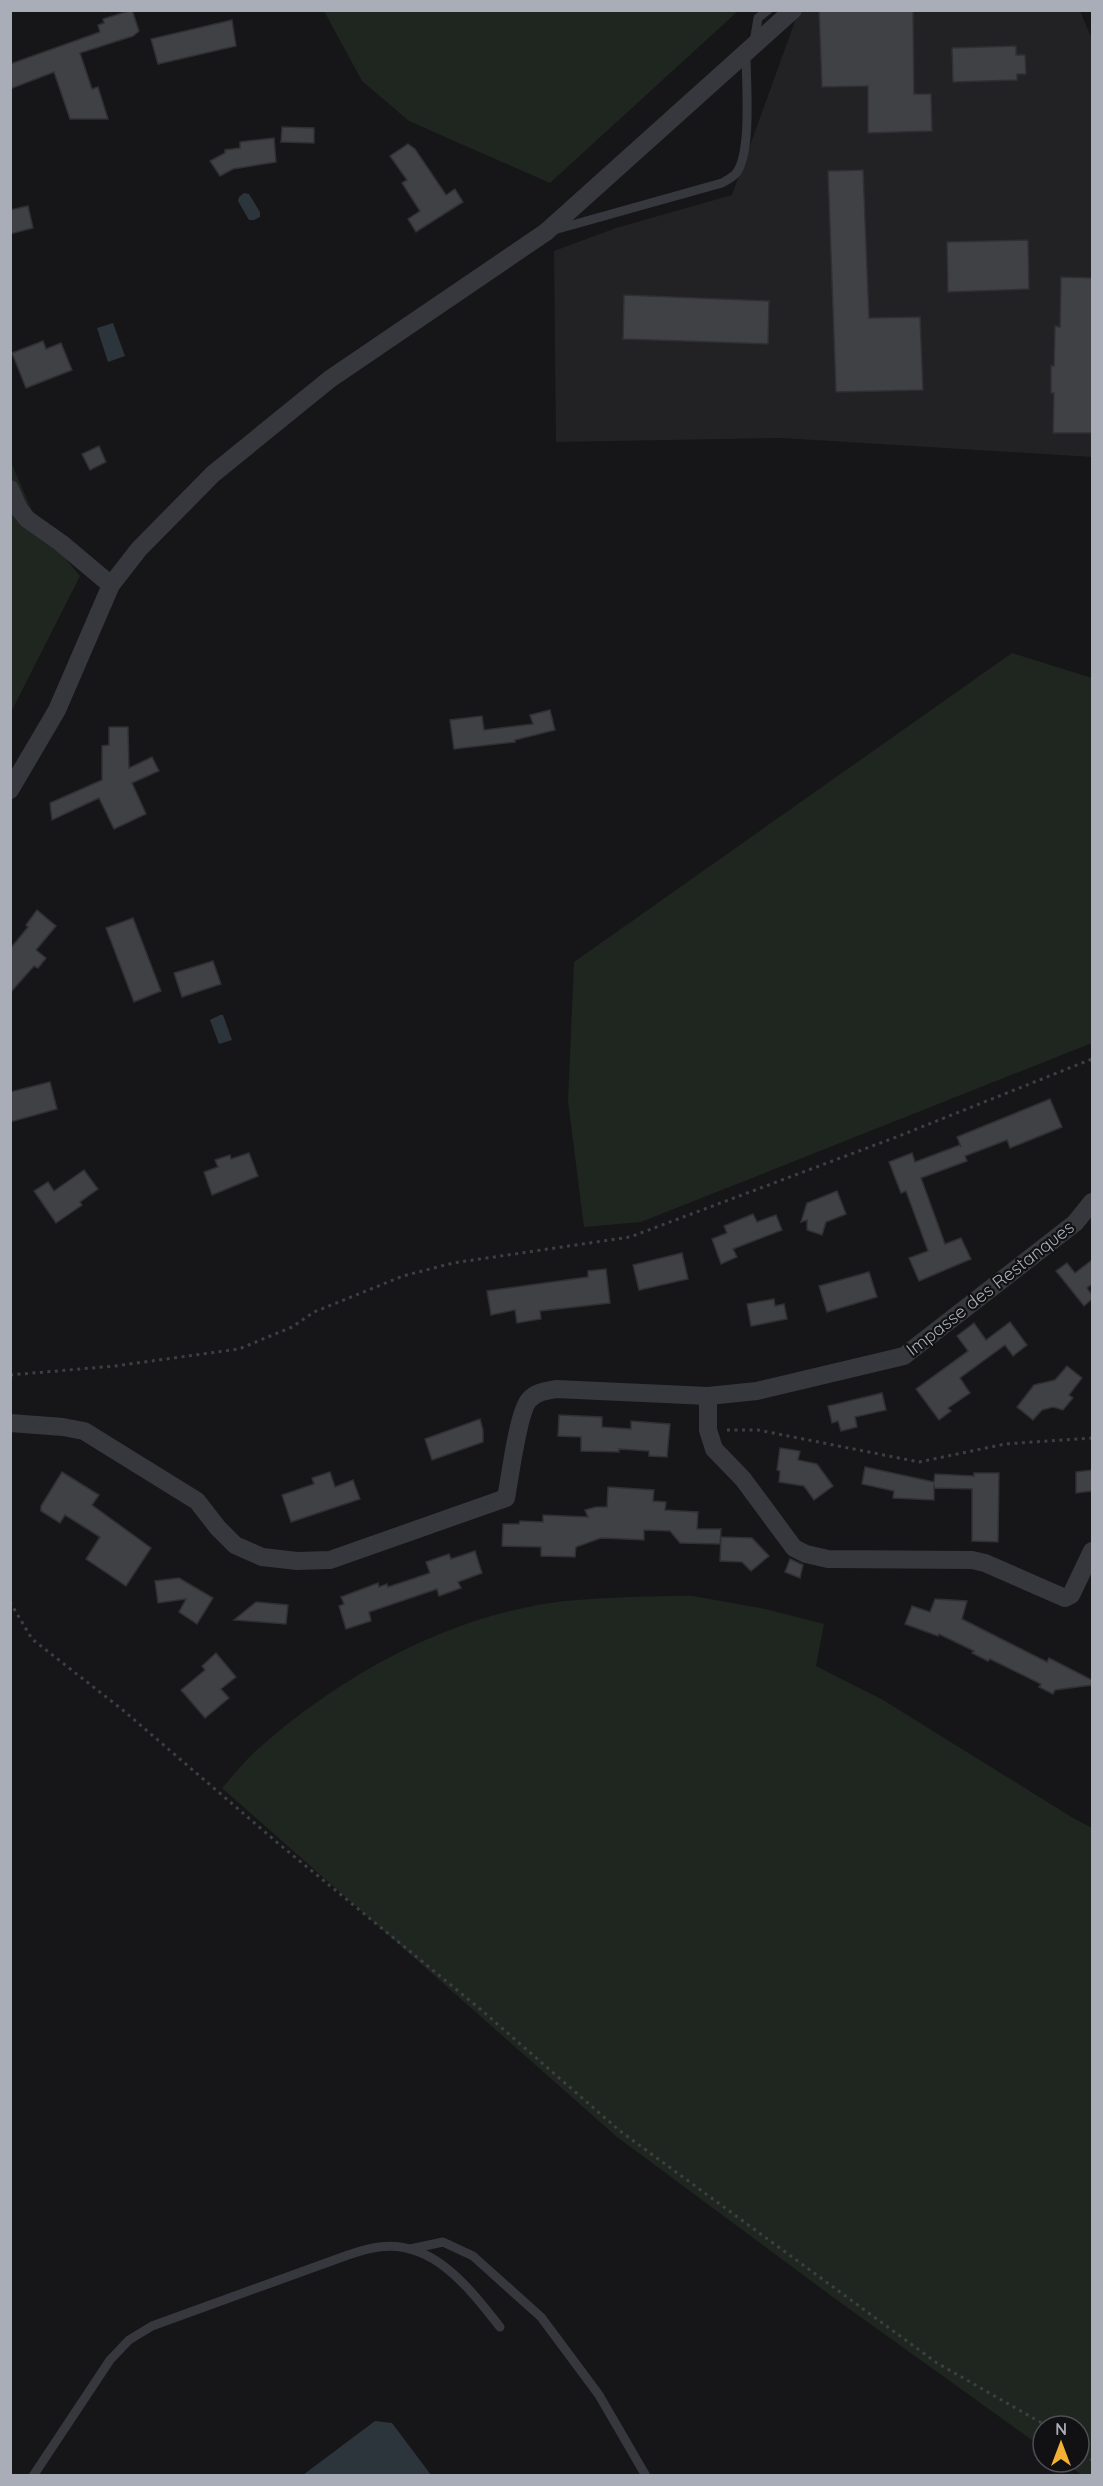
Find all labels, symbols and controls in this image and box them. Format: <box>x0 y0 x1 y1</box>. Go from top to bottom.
street label: Impasse des Restanques <box>901 1215 1079 1361</box>
north arrow <box>1031 2414 1091 2474</box>
text: N <box>1055 2419 1067 2439</box>

